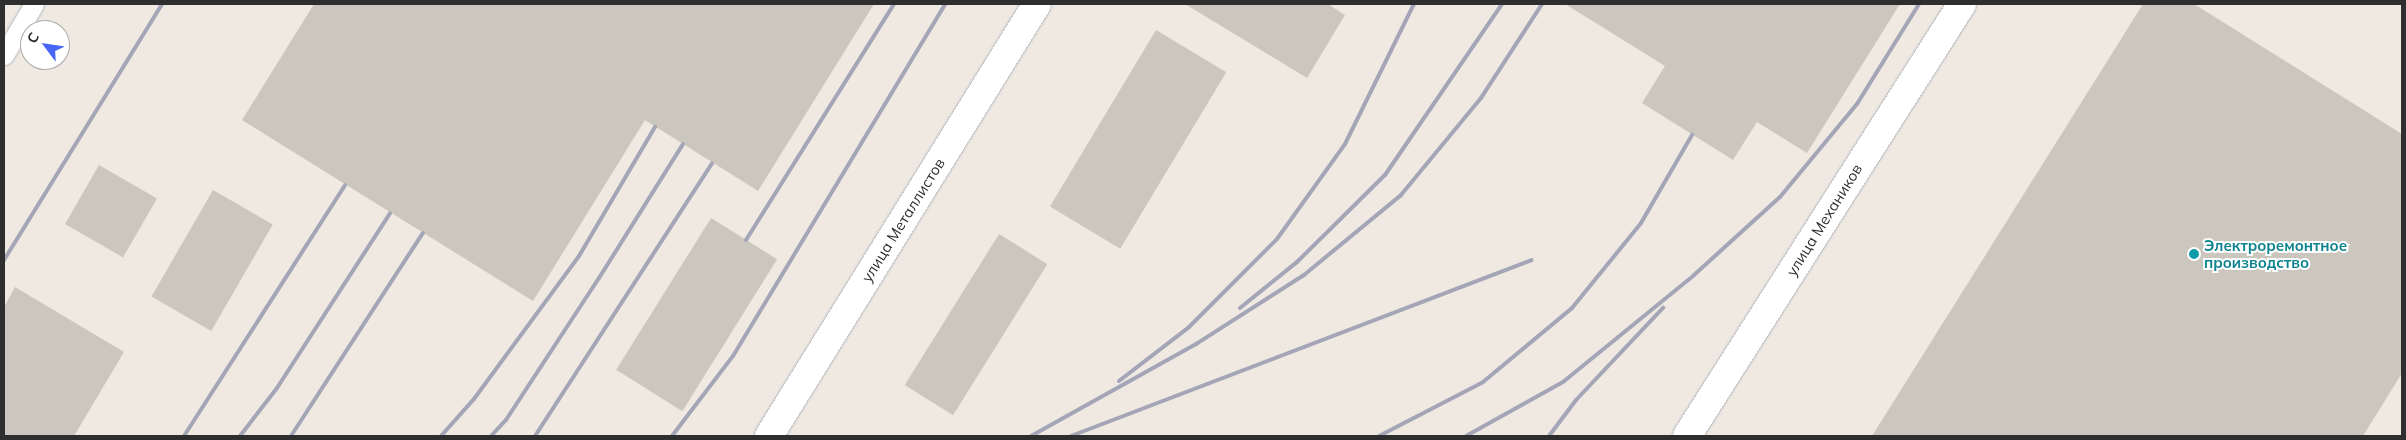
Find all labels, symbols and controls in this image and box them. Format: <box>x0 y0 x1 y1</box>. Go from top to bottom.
north arrow <box>20 20 70 70</box>
text: С <box>23 29 43 47</box>
street label: улица Металлистов <box>858 155 948 285</box>
street label: улица Механиков <box>1782 161 1866 279</box>
place label: Электроремонтное производство <box>2204 236 2347 271</box>
marker: Электроремонтное производство <box>2188 248 2200 260</box>

